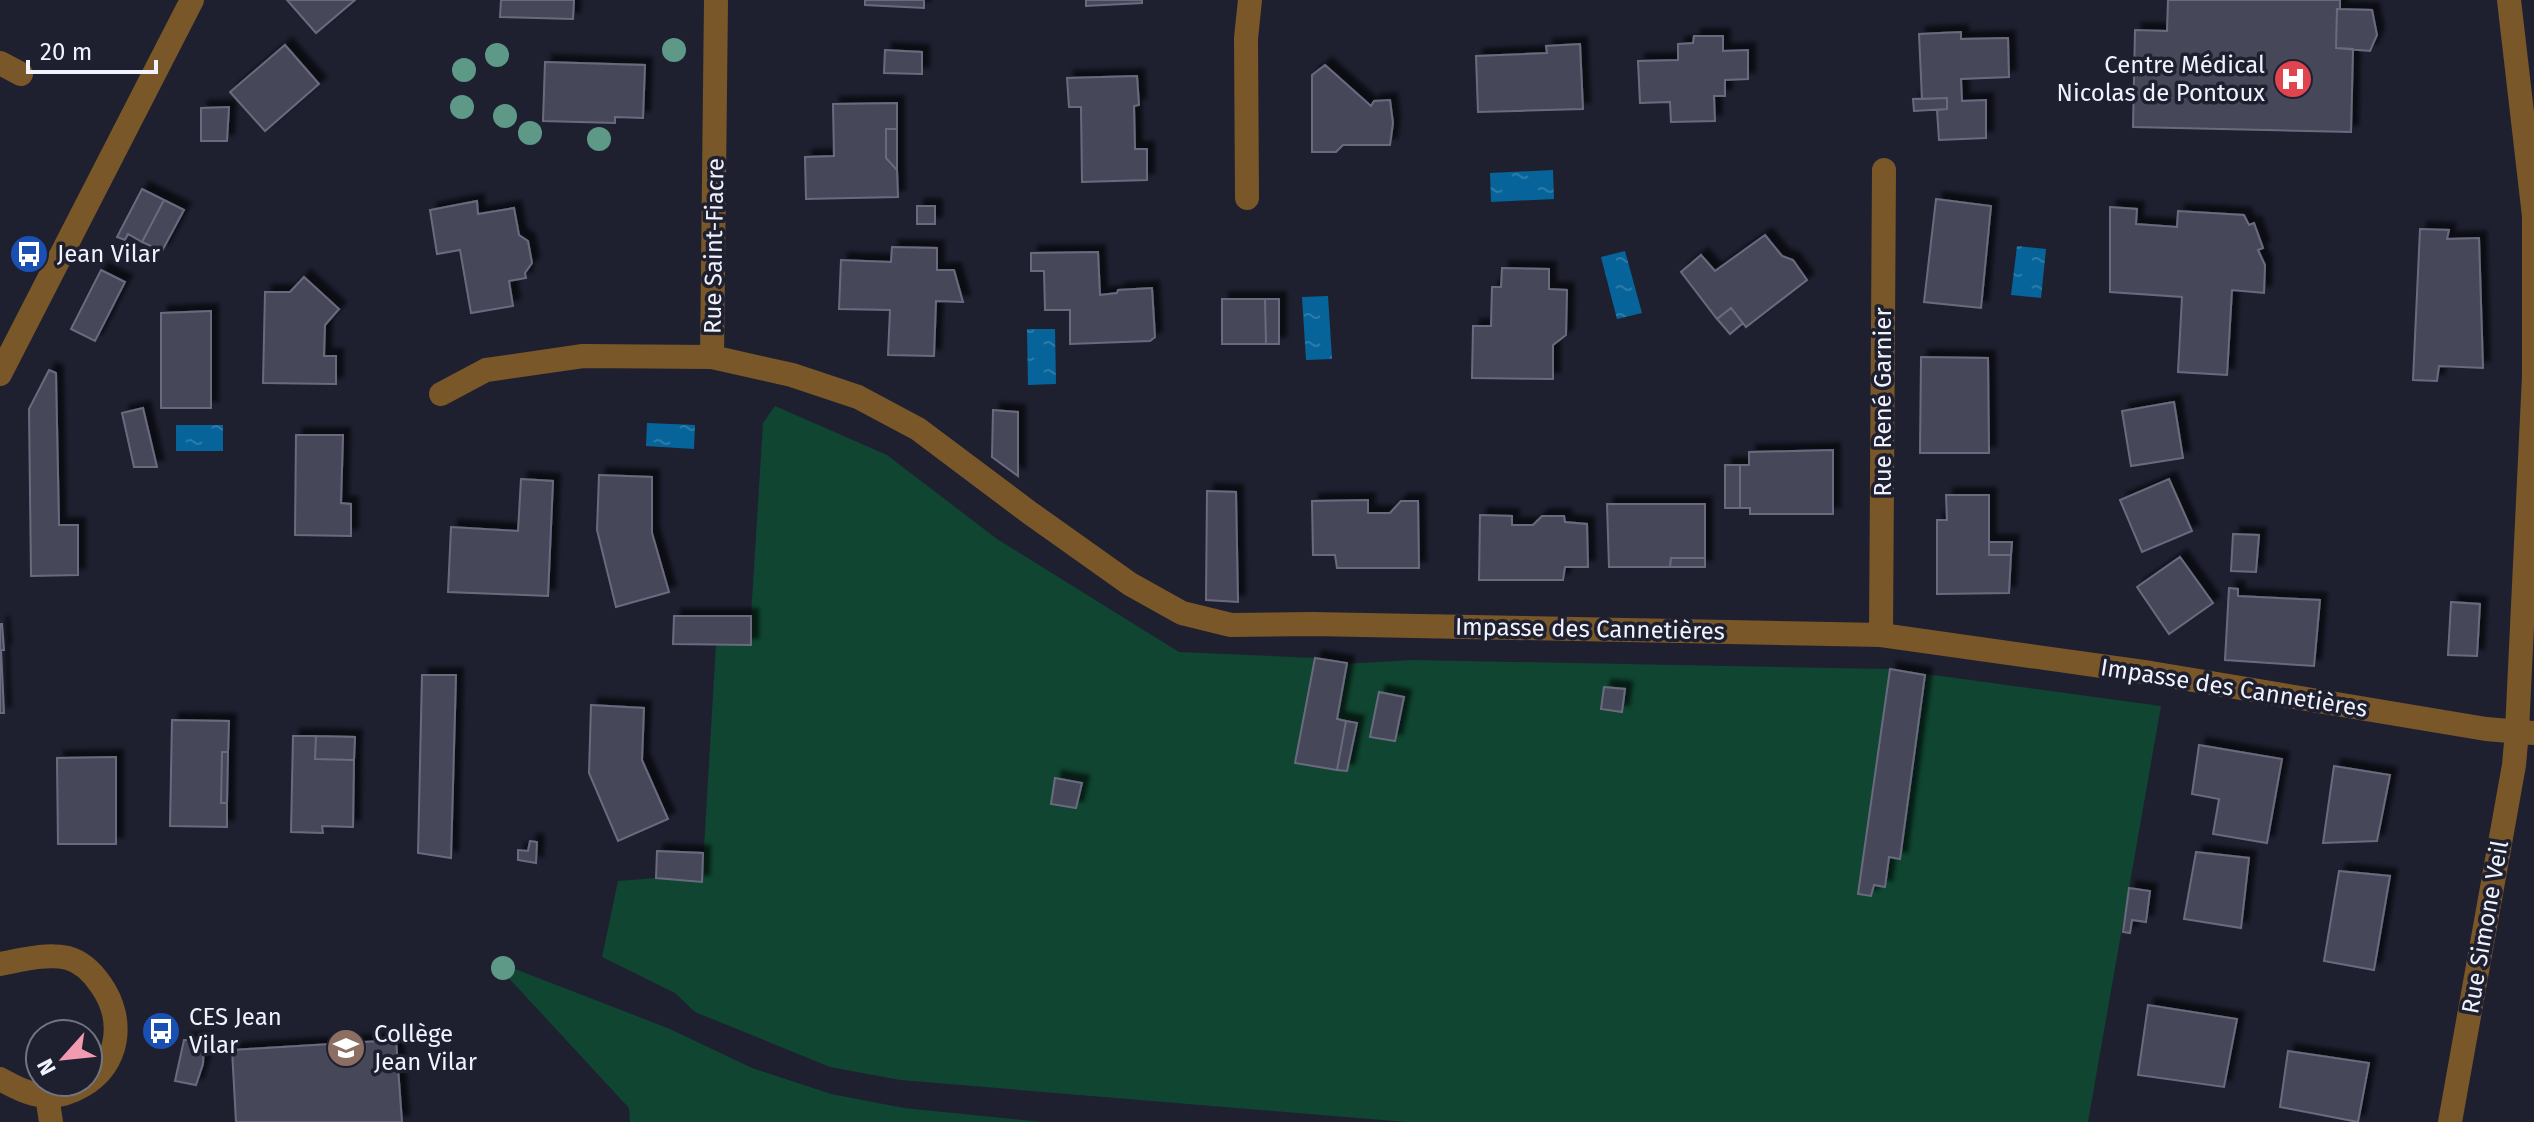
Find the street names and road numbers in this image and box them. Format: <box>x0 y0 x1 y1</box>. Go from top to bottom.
street label: Rue Saint-Fiacre <box>698 158 730 334</box>
street label: Rue René Garnier <box>1869 307 1897 497</box>
street label: Impasse des Cannetières <box>1455 613 1725 645</box>
street label: Impasse des Cannetières <box>2099 653 2369 723</box>
street label: Rue Simone Veil <box>2456 838 2514 1016</box>

